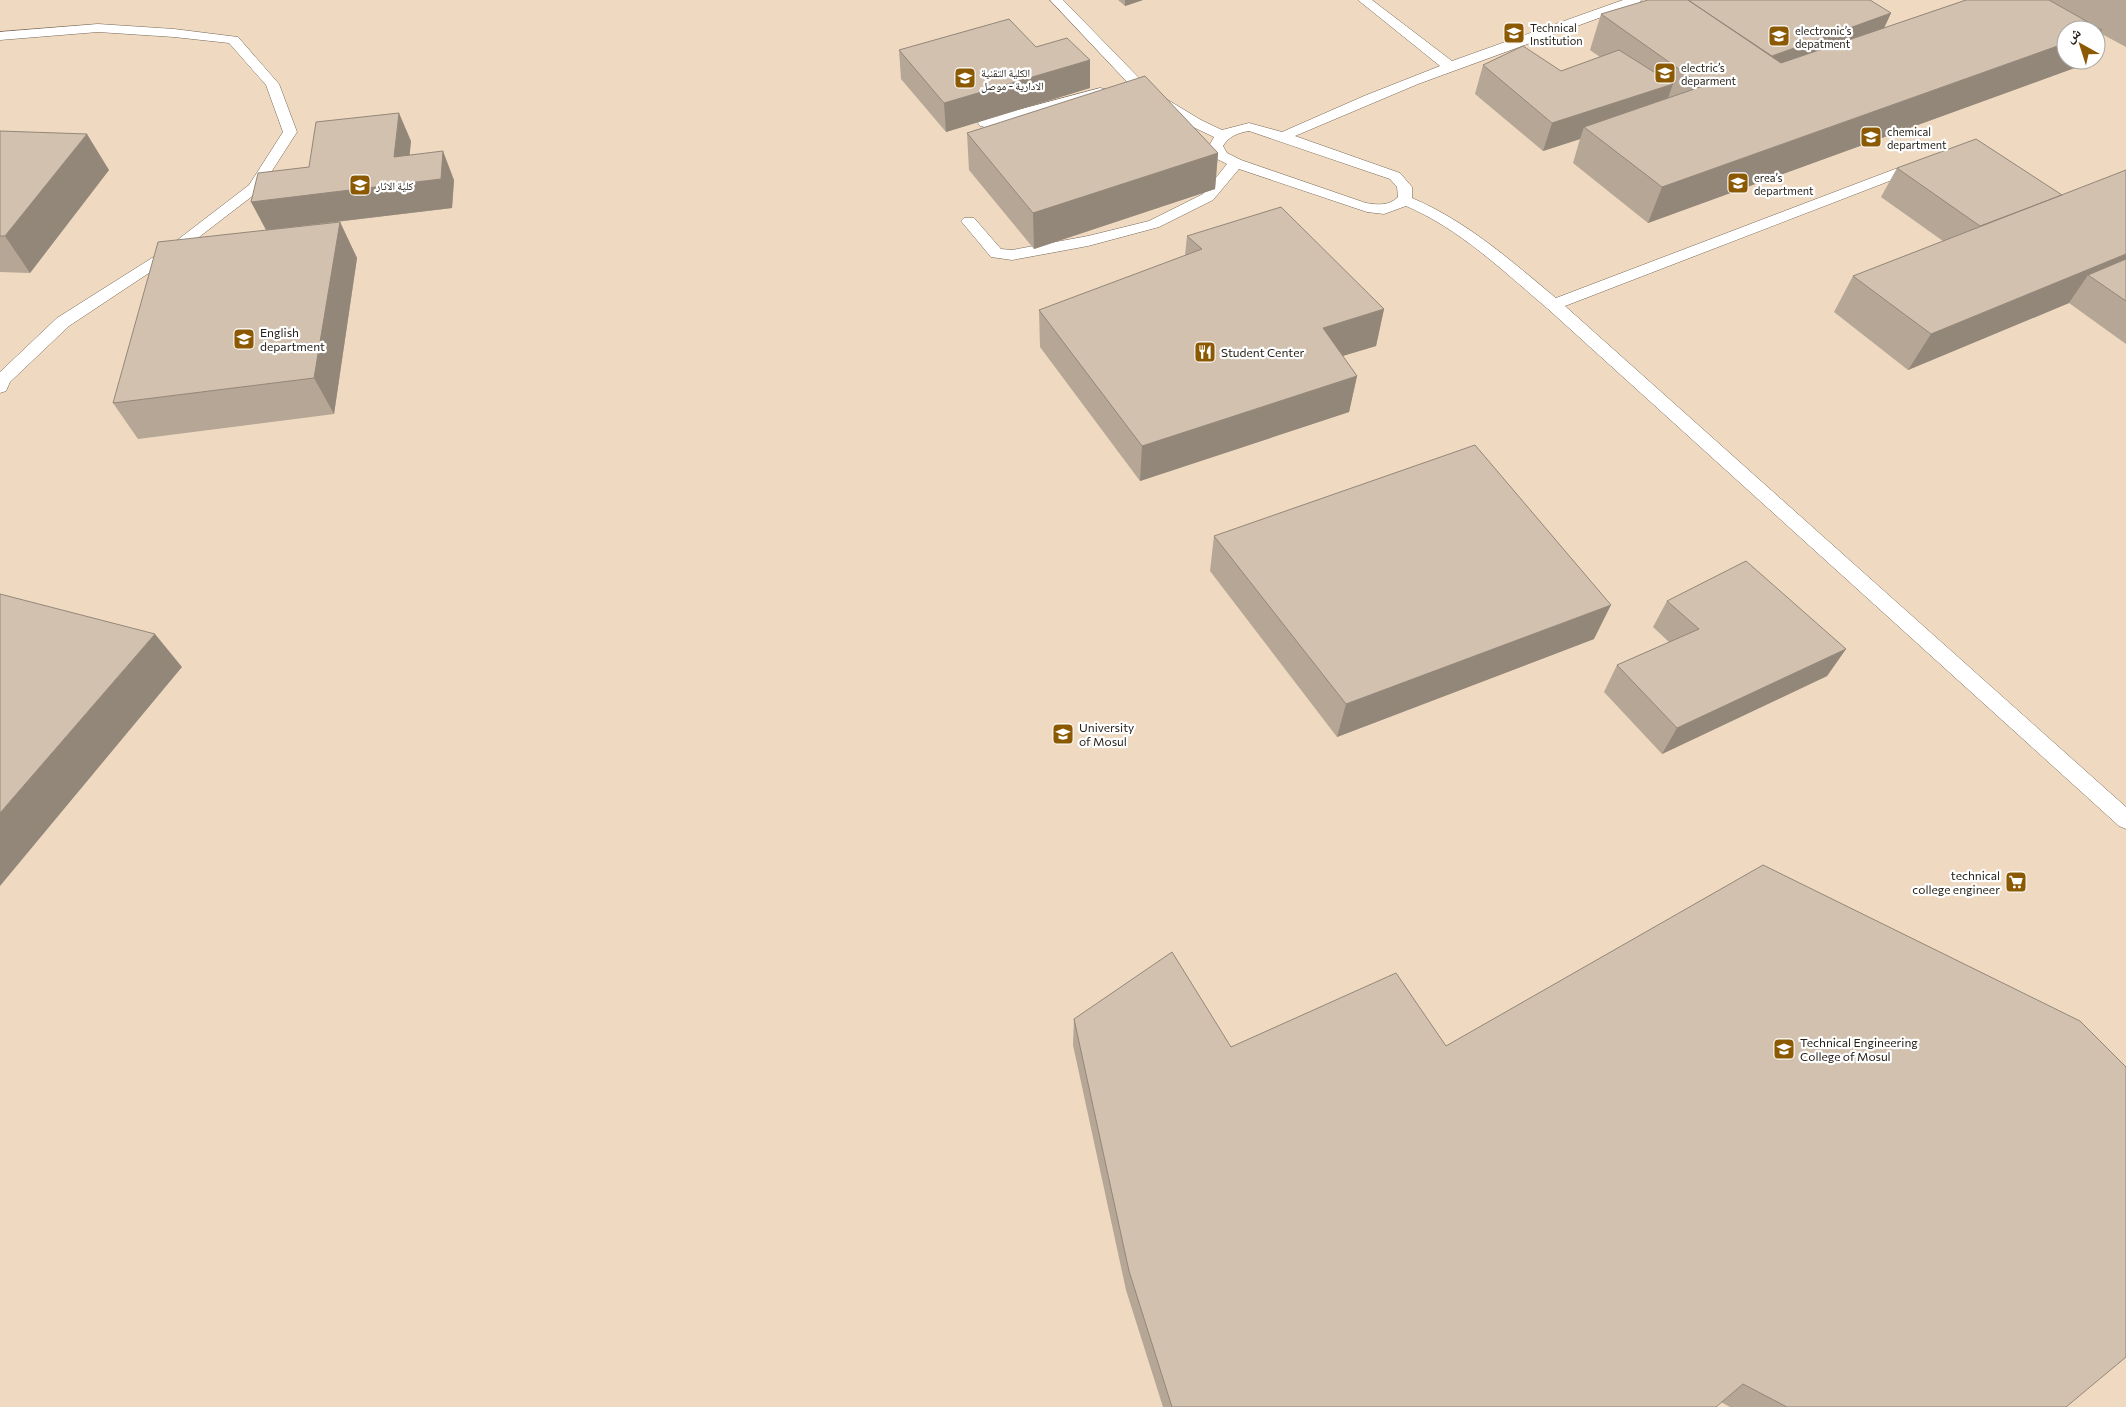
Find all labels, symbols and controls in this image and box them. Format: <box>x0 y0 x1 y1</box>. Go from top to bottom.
north arrow <box>2056 20 2106 70</box>
school or university icon: Technical Institution <box>1502 21 1526 45</box>
place label: Technical Institution <box>1530 21 1583 47</box>
text: ش <box>2061 23 2084 47</box>
school or university icon: electronic’s depatment <box>1767 24 1791 48</box>
place label: electronic’s depatment <box>1795 24 1852 50</box>
school or university icon: electric’s deparment <box>1653 61 1677 85</box>
place label: electric’s deparment <box>1681 61 1737 87</box>
school or university icon: الكلية التقنية الادارية - موصل <box>953 66 977 90</box>
place label: الكلية التقنية الادارية - موصل <box>981 66 1044 93</box>
school or university icon: chemical department <box>1859 125 1883 149</box>
place label: chemical department <box>1887 125 1947 151</box>
school or university icon: erea’s department <box>1726 171 1750 195</box>
place label: erea’s department <box>1754 171 1814 197</box>
school or university icon: كلية الاثار <box>348 173 372 197</box>
place label: كلية الاثار <box>375 179 414 192</box>
place label: English department <box>260 325 325 353</box>
school or university icon: English department <box>232 327 256 351</box>
restaurant icon: Student Center <box>1193 340 1217 364</box>
place label: Student Center <box>1221 345 1304 359</box>
place label: University of Mosul <box>1079 720 1134 748</box>
school or university icon: University of Mosul <box>1051 722 1075 746</box>
place label: technical college engineer <box>1912 868 2000 896</box>
supermarket icon: technical college engineer <box>2004 870 2028 894</box>
place label: Technical Engineering College of Mosul <box>1800 1035 1918 1063</box>
school or university icon: Technical Engineering College of Mosul <box>1772 1037 1796 1061</box>

